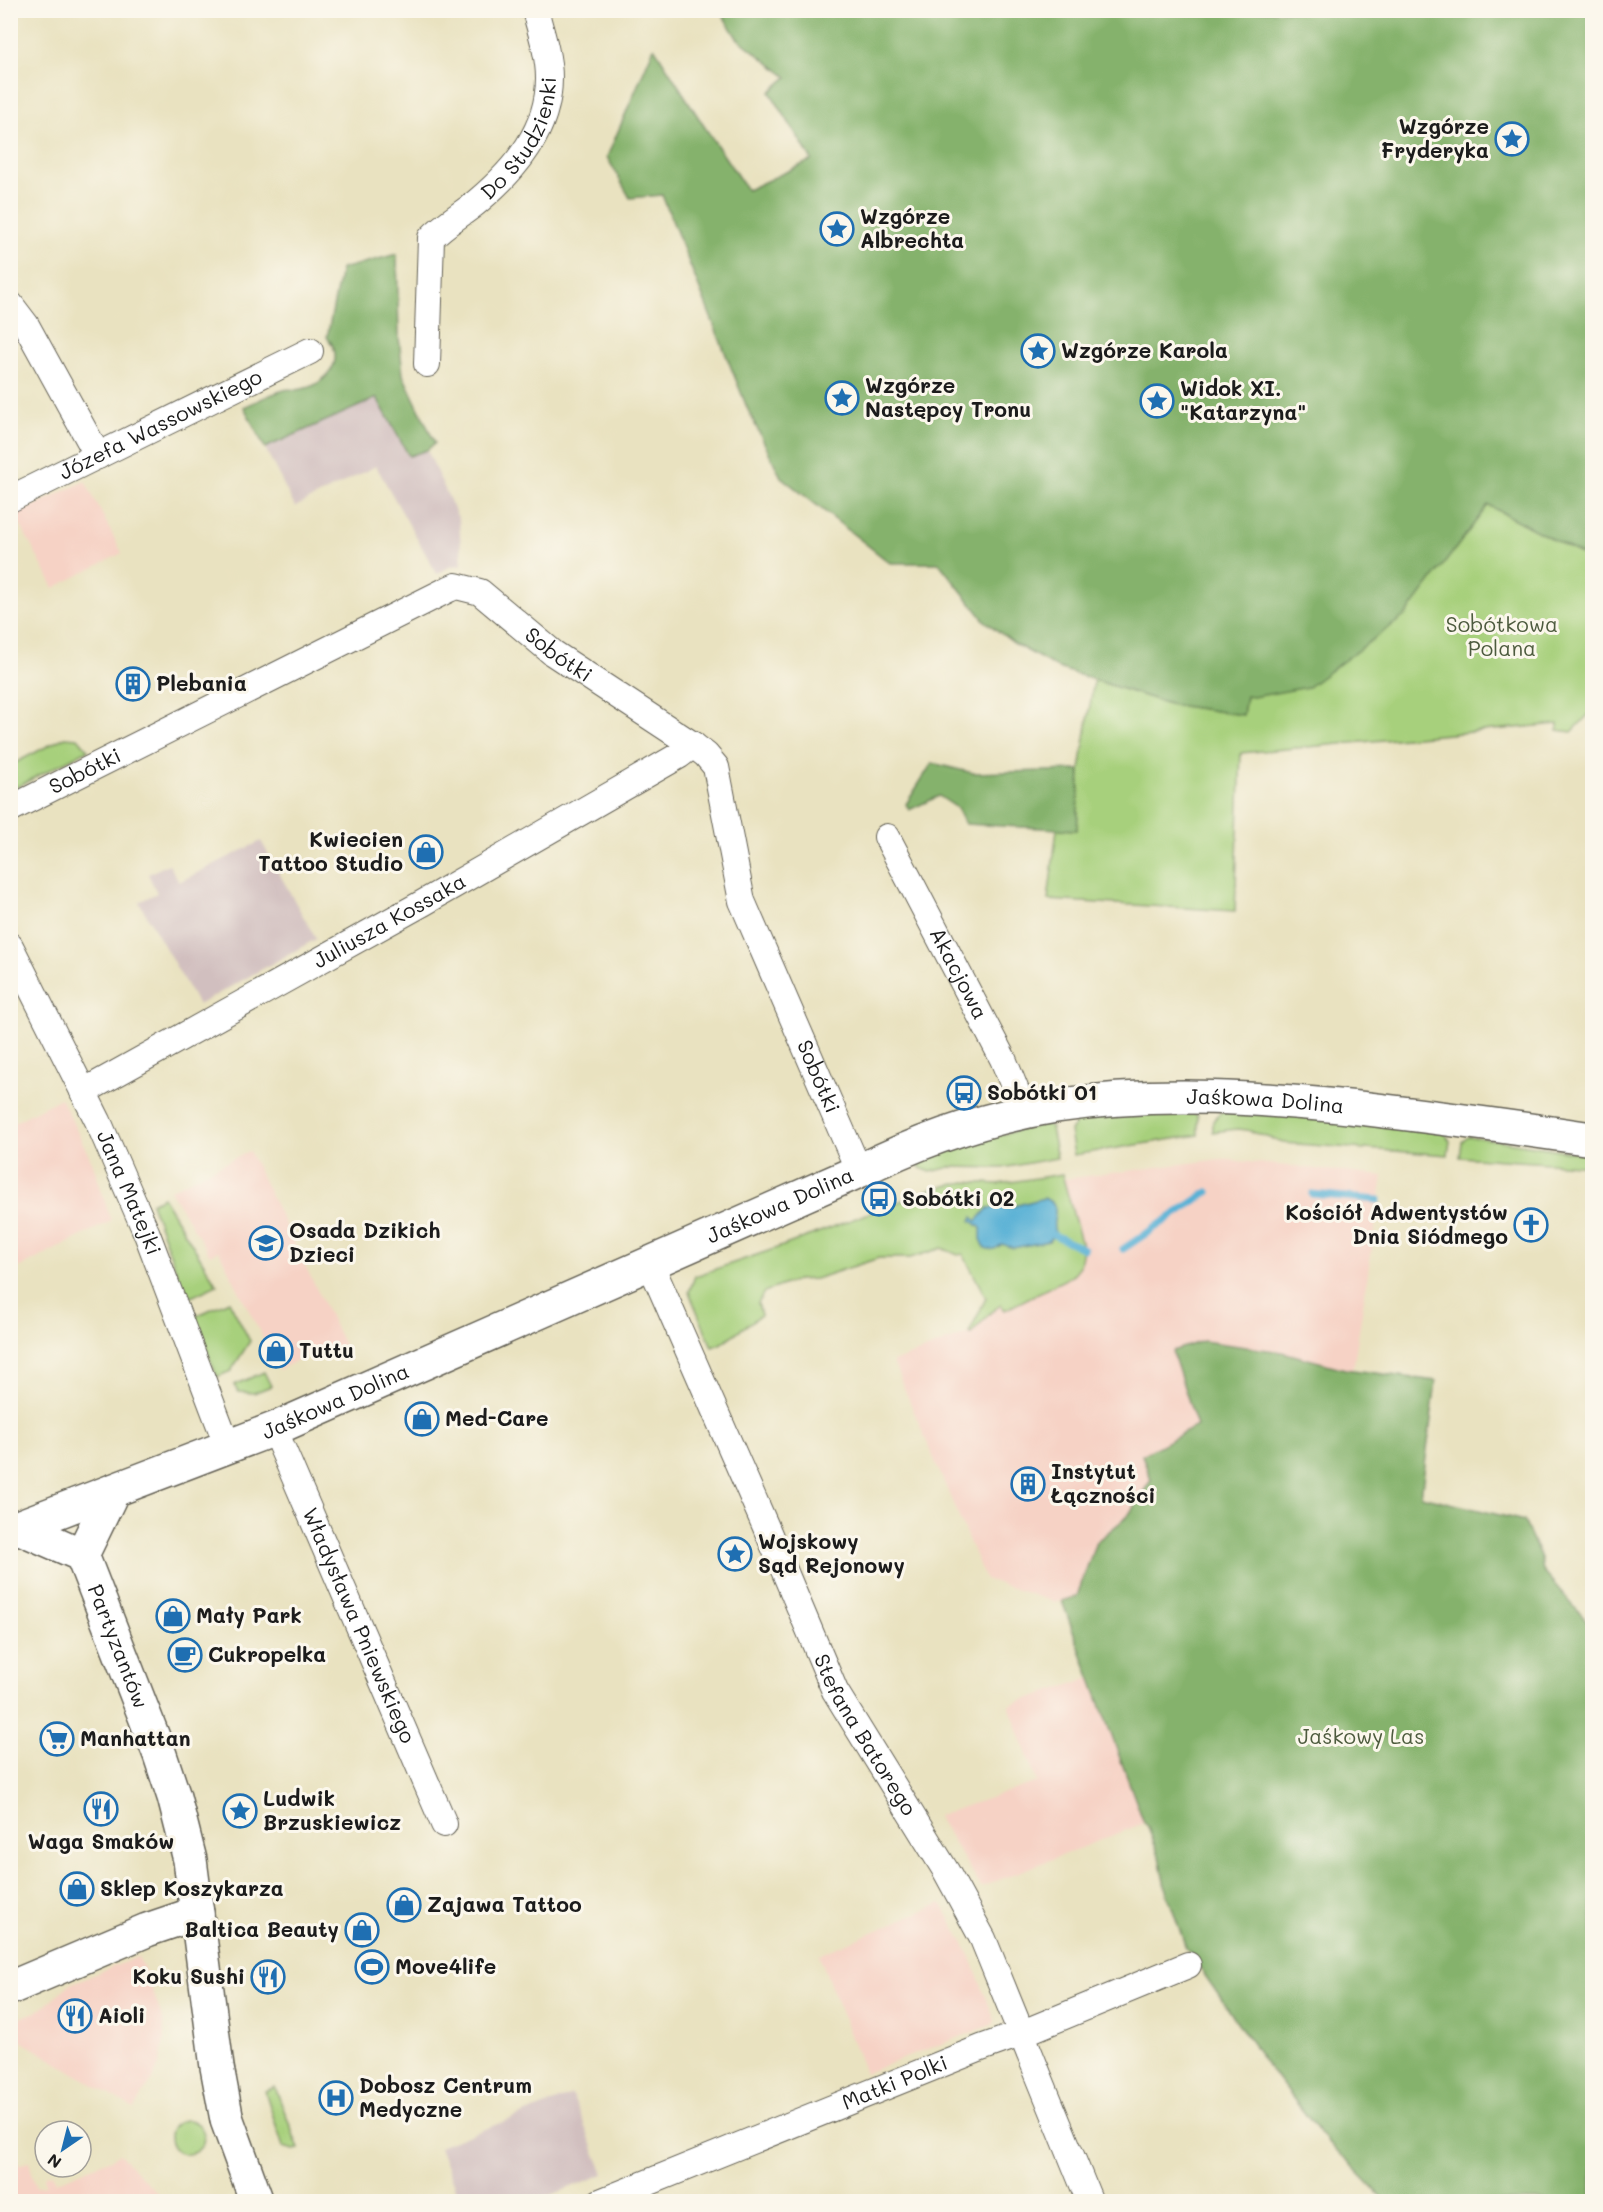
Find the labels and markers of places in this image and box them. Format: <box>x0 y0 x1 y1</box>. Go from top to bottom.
place label: Wzgórze Fryderyka <box>1381 112 1489 164</box>
place icon: Wzgórze Fryderyka <box>1494 121 1530 157</box>
place label: Wzgórze Albrechta <box>860 202 964 253</box>
place icon: Wzgórze Albrechta <box>819 211 855 247</box>
place icon: Wzgórze Karola <box>1020 333 1056 369</box>
place label: Wzgórze Karola <box>1061 336 1228 363</box>
place label: Wzgórze Następcy Tronu <box>865 371 1031 423</box>
place label: Widok XI. "Katarzyna" <box>1180 374 1307 426</box>
place icon: Wzgórze Następcy Tronu <box>824 380 860 416</box>
place icon: Widok XI. "Katarzyna" <box>1139 383 1175 419</box>
building icon: Plebania <box>115 666 151 702</box>
place label: Plebania <box>156 669 247 696</box>
place label: Kwiecien Tattoo Studio <box>258 825 403 876</box>
shop icon: Kwiecien Tattoo Studio <box>408 834 444 870</box>
bus stop icon: Sobótki 01 <box>946 1075 982 1111</box>
place label: Sobótki 01 <box>987 1078 1097 1105</box>
bus stop icon: Sobótki 02 <box>861 1181 897 1217</box>
place label: Sobótki 02 <box>902 1184 1015 1211</box>
place label: Kościół Adwentystów Dnia Siódmego <box>1285 1198 1508 1249</box>
church icon: Kościół Adwentystów Dnia Siódmego <box>1513 1207 1549 1243</box>
place label: Osada Dzikich Dzieci <box>289 1216 440 1267</box>
school or university icon: Osada Dzikich Dzieci <box>248 1225 284 1261</box>
shop icon: Tuttu <box>258 1333 294 1369</box>
place label: Tuttu <box>299 1336 354 1363</box>
shop icon: Med-Care <box>404 1401 440 1437</box>
place label: Med-Care <box>445 1404 549 1431</box>
place label: Instytut Łączności <box>1050 1457 1156 1508</box>
building icon: Instytut Łączności <box>1010 1466 1046 1502</box>
place label: Wojskowy Sąd Rejonowy <box>758 1527 905 1579</box>
place icon: Wojskowy Sąd Rejonowy <box>717 1536 753 1572</box>
shop icon: Mały Park <box>155 1598 191 1634</box>
place label: Mały Park <box>196 1601 302 1629</box>
cafe icon: Cukropelka <box>167 1637 203 1673</box>
place label: Cukropelka <box>208 1640 326 1667</box>
supermarket icon: Manhattan <box>39 1721 75 1757</box>
place label: Manhattan <box>80 1724 191 1751</box>
place label: Ludwik Brzuskiewicz <box>263 1784 401 1835</box>
restaurant icon: Waga Smaków <box>83 1791 119 1827</box>
place icon: Ludwik Brzuskiewicz <box>222 1793 258 1829</box>
place label: Waga Smaków <box>28 1827 174 1854</box>
shop icon: Sklep Koszykarza <box>59 1871 95 1907</box>
place label: Sklep Koszykarza <box>100 1874 284 1902</box>
shop icon: Zajawa Tattoo <box>386 1887 422 1923</box>
place label: Zajawa Tattoo <box>427 1890 582 1917</box>
shop icon: Baltica Beauty <box>344 1912 380 1948</box>
place label: Baltica Beauty <box>185 1915 339 1943</box>
sports icon: Move4life <box>354 1949 390 1985</box>
place label: Move4life <box>395 1952 496 1979</box>
restaurant icon: Koku Sushi <box>250 1959 286 1995</box>
place label: Koku Sushi <box>132 1962 245 1989</box>
restaurant icon: Aioli <box>57 1998 93 2034</box>
place label: Aioli <box>98 2001 145 2028</box>
place label: Dobosz Centrum Medyczne <box>359 2071 532 2123</box>
hospital icon: Dobosz Centrum Medyczne <box>318 2080 354 2116</box>

